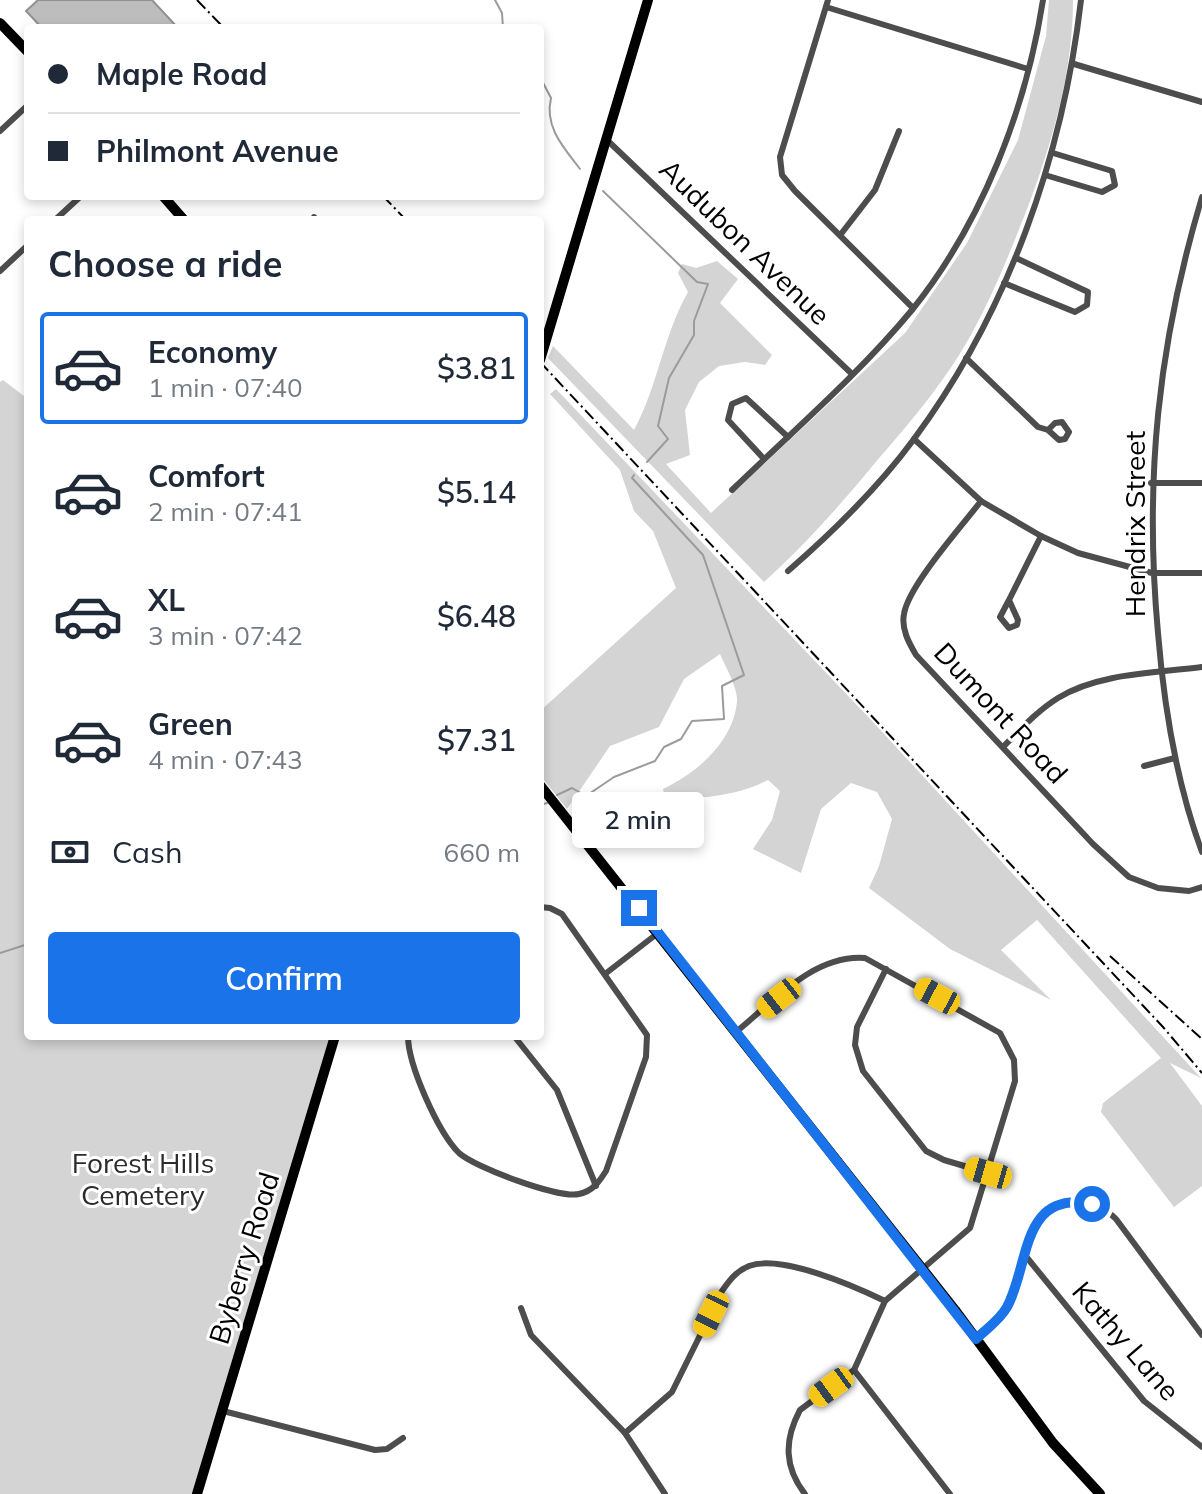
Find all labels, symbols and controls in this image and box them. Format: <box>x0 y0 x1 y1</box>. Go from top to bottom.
text: Maple Road <box>96 55 267 93</box>
text: Philmont Avenue <box>96 132 339 170</box>
street label: Audubon Avenue <box>653 151 838 332</box>
text: Choose a ride <box>48 241 282 286</box>
icon: car <box>52 332 124 404</box>
text: Economy <box>148 333 277 371</box>
text: $3.81 <box>437 349 516 387</box>
text: 1 min · 07:40 <box>148 371 303 404</box>
street label: Hendrix Street <box>1117 431 1152 617</box>
icon: car <box>52 456 124 528</box>
text: Comfort <box>148 457 265 495</box>
text: $5.14 <box>437 473 516 511</box>
text: 2 min · 07:41 <box>148 495 303 528</box>
icon: car <box>52 580 124 652</box>
text: XL <box>148 581 185 619</box>
text: $6.48 <box>437 597 516 635</box>
text: 3 min · 07:42 <box>148 619 303 652</box>
street label: Dumont Road <box>927 635 1075 790</box>
icon: car <box>52 704 124 776</box>
text: Green <box>148 705 233 743</box>
text: $7.31 <box>437 721 516 759</box>
text: 4 min · 07:43 <box>148 743 303 776</box>
callout: 2 min <box>573 792 705 848</box>
text: 2 min <box>604 803 672 836</box>
icon: cash <box>48 830 92 874</box>
text: Cash <box>112 833 183 871</box>
text: 660 m <box>444 836 520 869</box>
route end <box>621 890 657 926</box>
button: Confirm <box>48 932 520 1024</box>
car <box>753 974 805 1022</box>
car <box>910 974 964 1018</box>
park label: Forest Hills Cemetery <box>72 1145 214 1212</box>
car <box>962 1155 1014 1191</box>
street label: Byberry Road <box>201 1168 286 1348</box>
route start <box>1074 1186 1110 1222</box>
street label: Kathy Lane <box>1065 1274 1188 1407</box>
car <box>690 1287 732 1341</box>
car <box>805 1363 857 1411</box>

